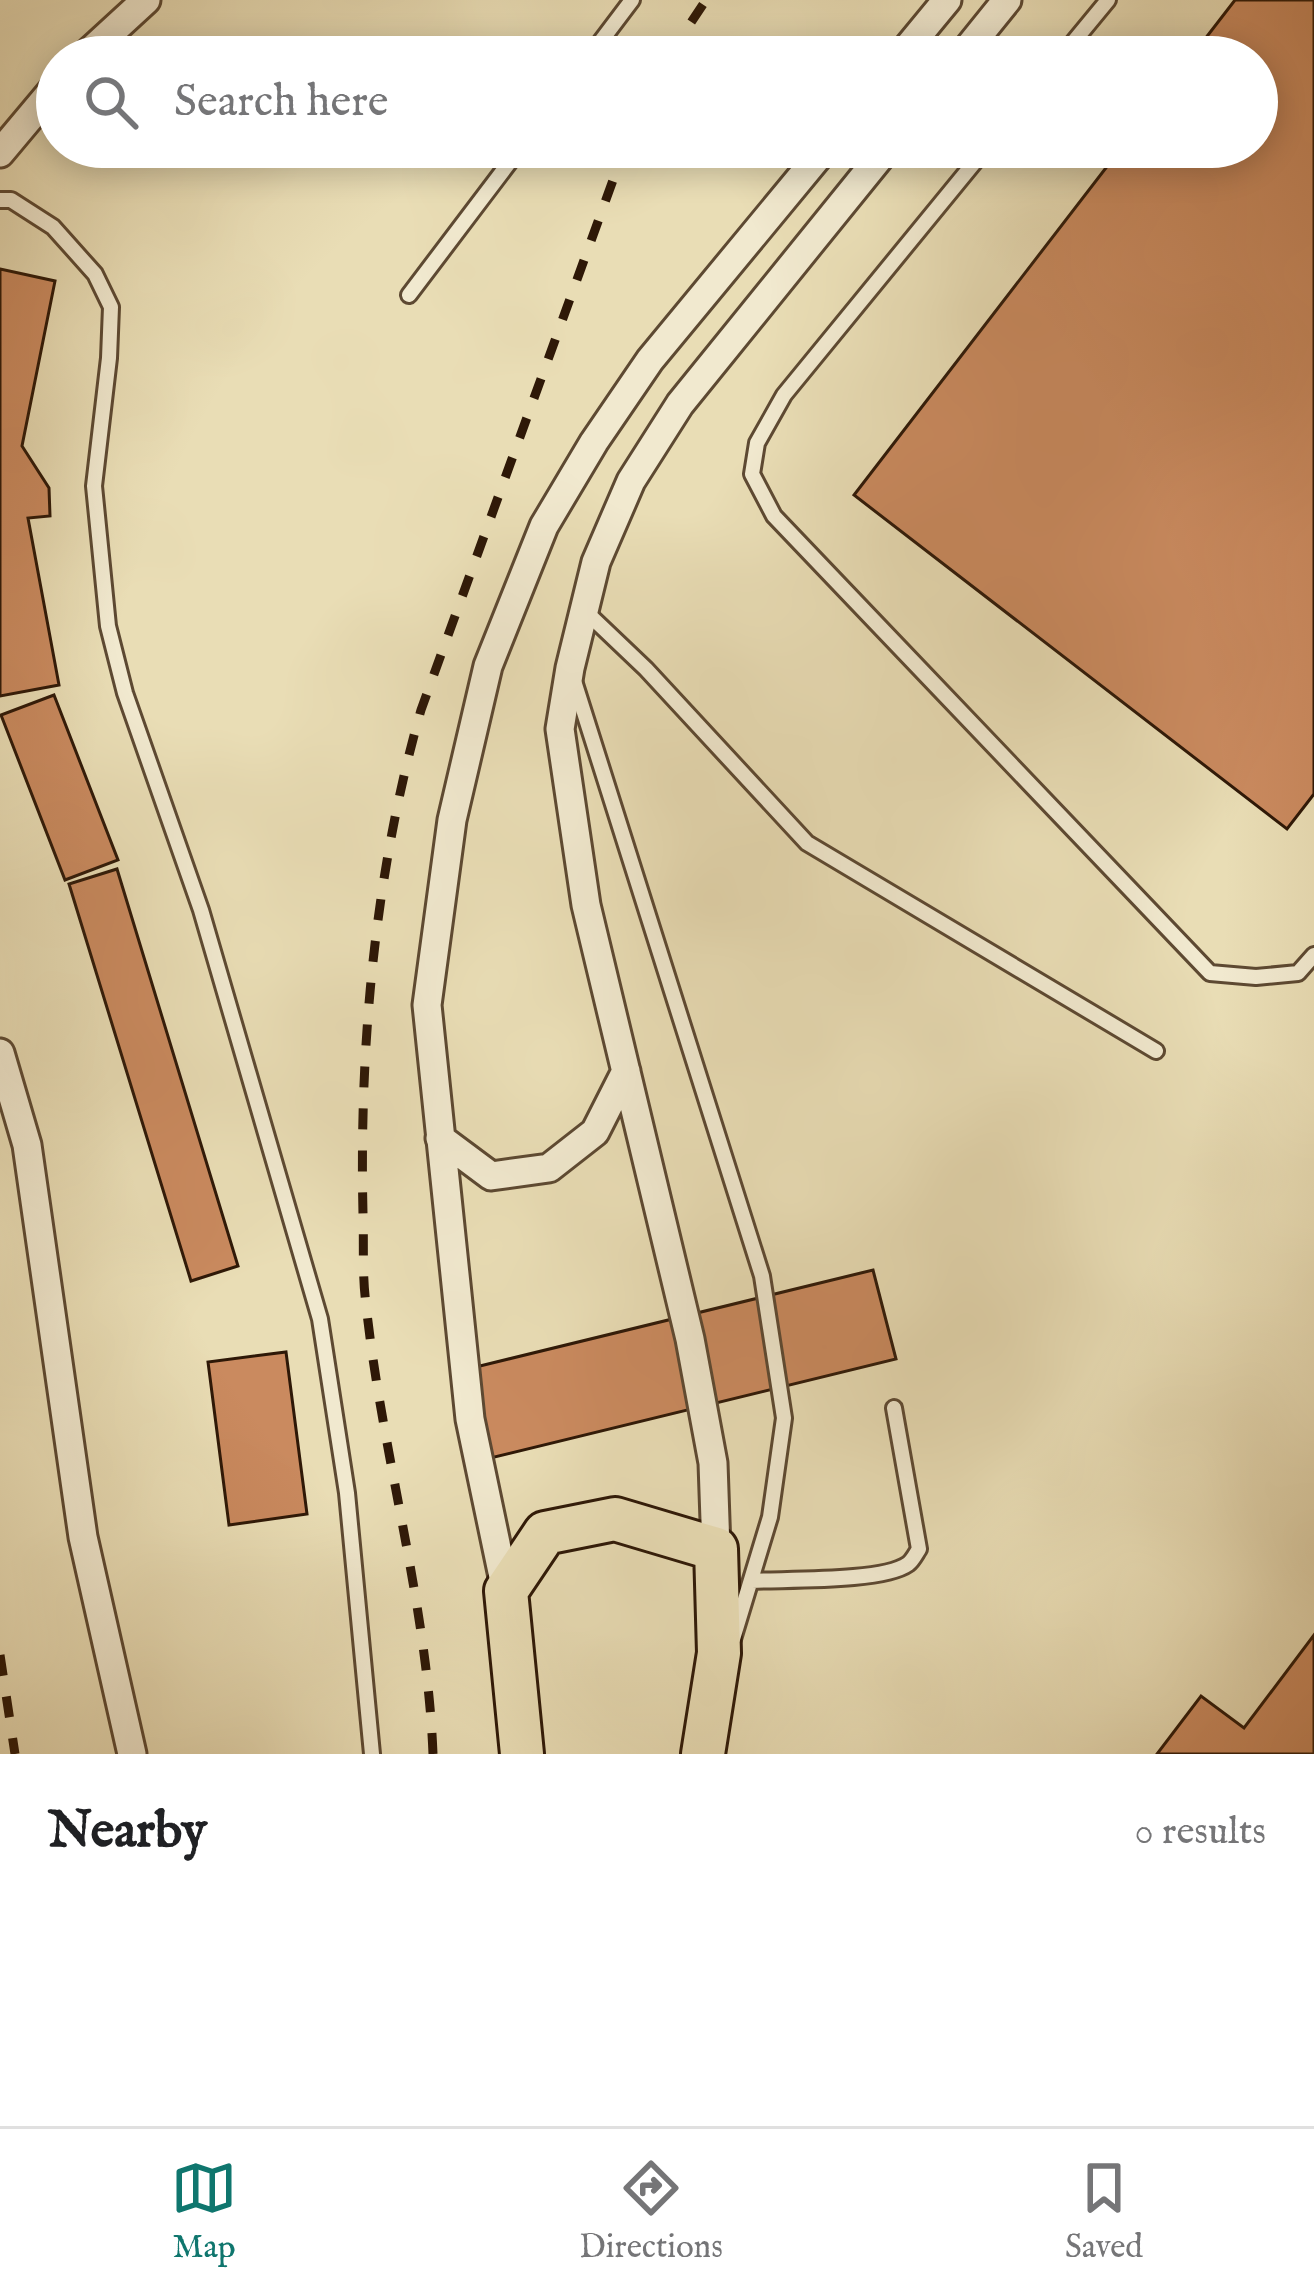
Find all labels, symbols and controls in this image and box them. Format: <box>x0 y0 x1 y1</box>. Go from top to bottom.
search box <box>36 36 1278 168</box>
icon: search <box>78 69 144 135</box>
text: Search here <box>174 74 388 131</box>
text: Nearby <box>48 1800 207 1865</box>
text: 0 results <box>1134 1808 1266 1857</box>
tab: Map <box>171 2155 237 2269</box>
tab: Directions <box>579 2155 723 2269</box>
tab: Saved <box>1065 2155 1143 2269</box>

